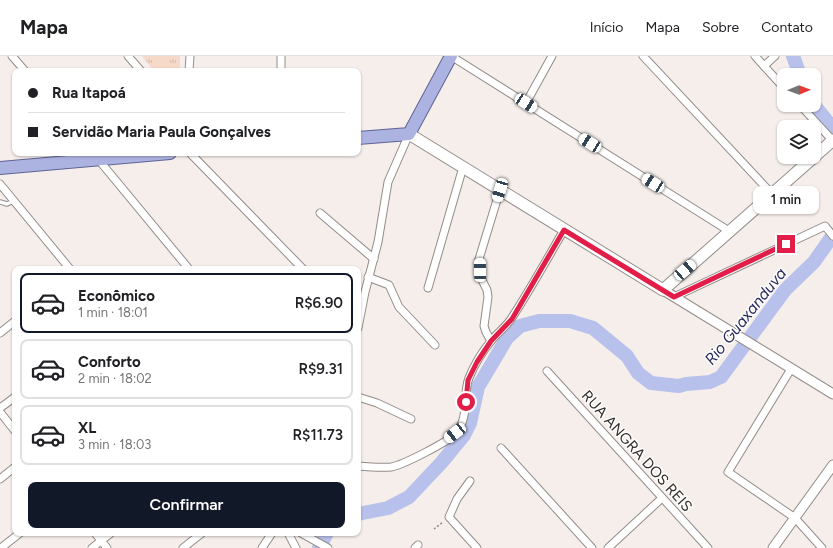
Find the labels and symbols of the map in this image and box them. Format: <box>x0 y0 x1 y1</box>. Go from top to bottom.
north arrow <box>777 68 821 112</box>
car <box>513 91 539 115</box>
car <box>577 132 603 154</box>
car <box>640 172 666 194</box>
car <box>491 177 509 203</box>
callout: 1 min <box>753 186 819 214</box>
route end <box>777 235 795 253</box>
car <box>474 258 486 282</box>
car <box>672 258 698 282</box>
water label: Rio Guaxanduva <box>701 264 790 369</box>
street label: RUA ANGRA DOS REIS <box>578 387 696 515</box>
route start <box>457 393 475 411</box>
car <box>442 421 468 445</box>

